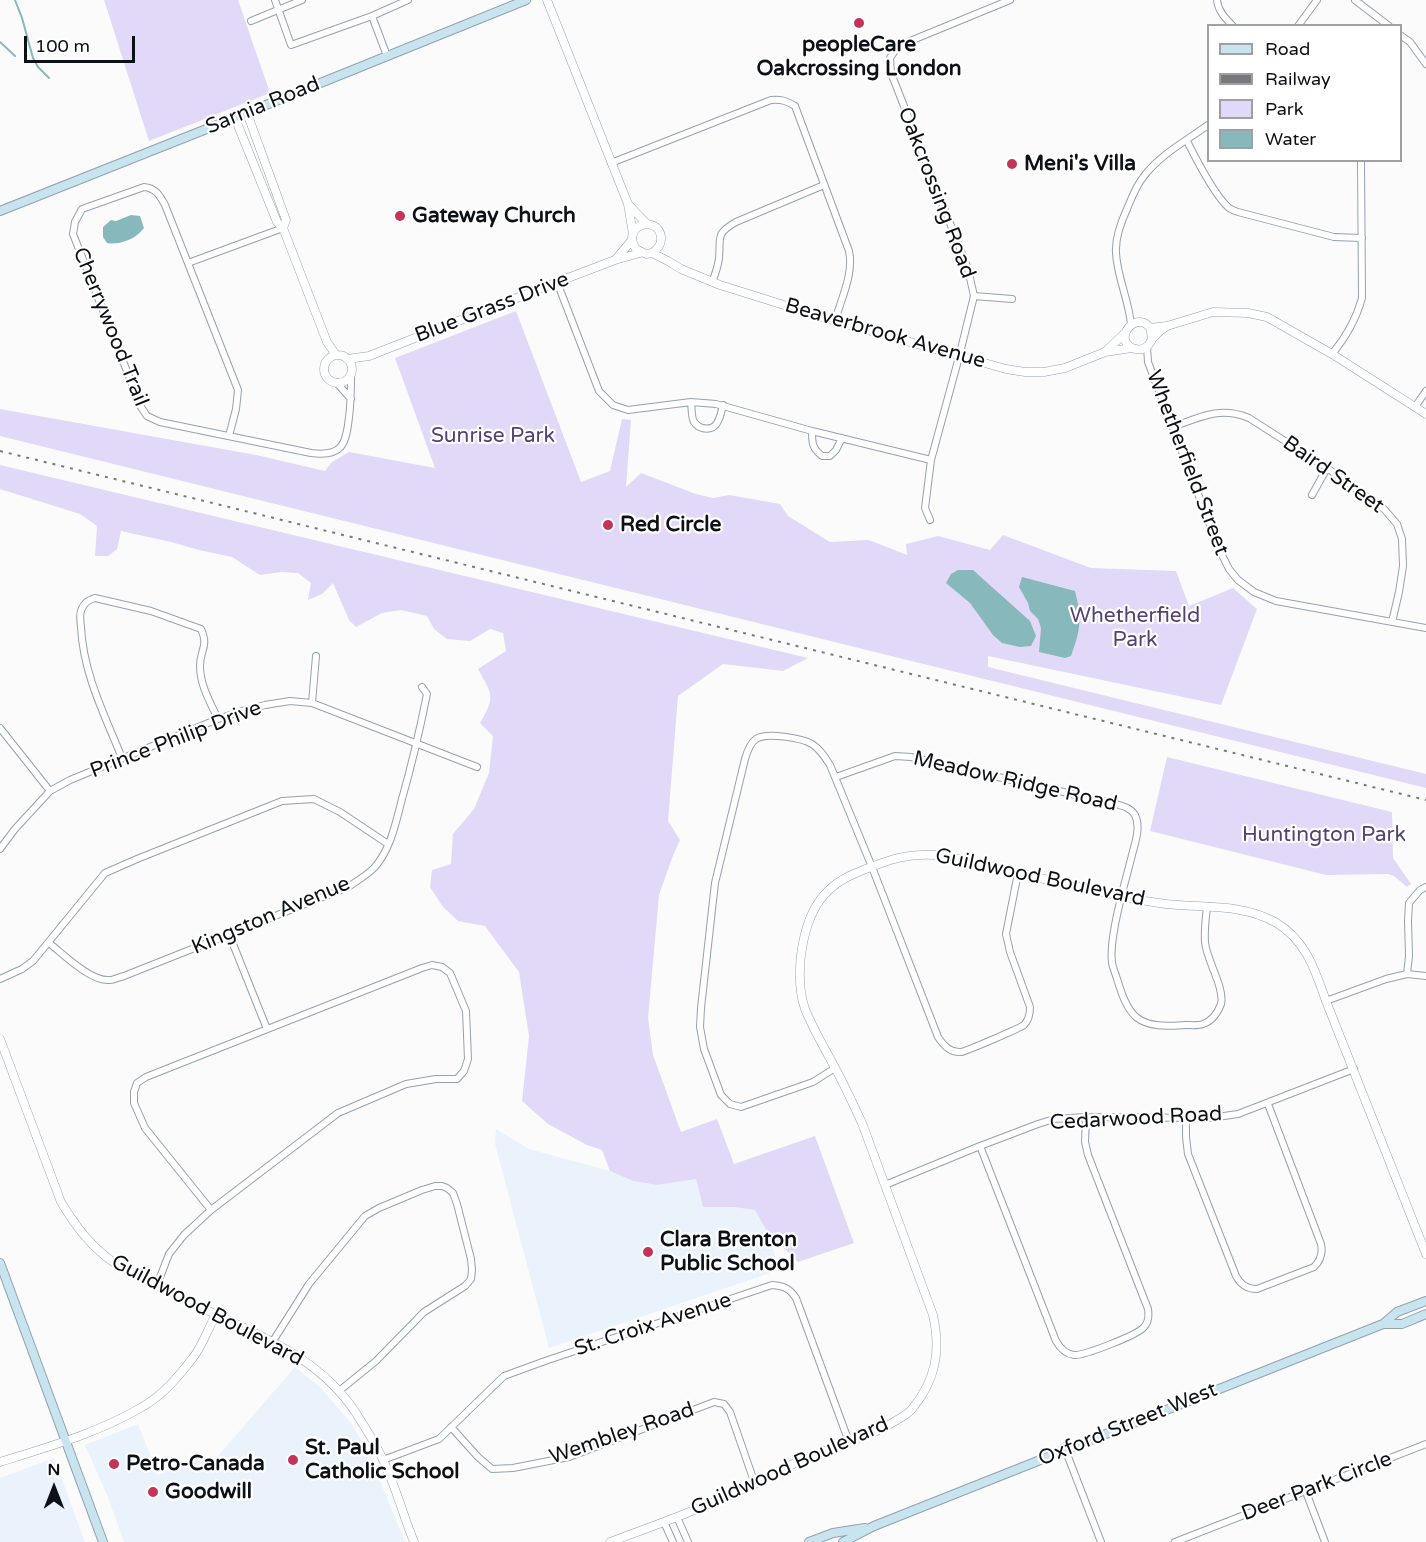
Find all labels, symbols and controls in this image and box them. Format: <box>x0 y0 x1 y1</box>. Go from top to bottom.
marker: peopleCare Oakcrossing London <box>852 16 866 30</box>
scale bar <box>27 24 138 62</box>
legend <box>1207 24 1402 162</box>
place label: peopleCare Oakcrossing London <box>757 32 961 82</box>
text: 100 m <box>35 35 90 57</box>
text: Road <box>1265 38 1310 60</box>
text: Railway <box>1265 68 1331 90</box>
street label: Sarnia Road <box>202 72 324 140</box>
text: Park <box>1265 98 1303 120</box>
street label: Oakcrossing Road <box>892 104 980 282</box>
text: Water <box>1265 128 1316 150</box>
place label: Meni's Villa <box>1024 151 1136 177</box>
marker: Meni's Villa <box>1005 157 1019 171</box>
place label: Gateway Church <box>412 203 576 229</box>
marker: Gateway Church <box>393 209 407 223</box>
street label: Cherrywood Trail <box>67 244 153 410</box>
street label: Blue Grass Drive <box>411 267 573 349</box>
street label: Beaverbrook Avenue <box>782 293 988 375</box>
street label: Whetherfield Street <box>1140 367 1234 559</box>
park label: Sunrise Park <box>431 423 555 449</box>
street label: Baird Street <box>1277 431 1389 519</box>
place label: Red Circle <box>620 512 721 538</box>
marker: Red Circle <box>601 518 615 532</box>
park label: Whetherfield Park <box>1070 603 1200 653</box>
street label: Prince Philip Drive <box>87 696 265 784</box>
street label: Meadow Ridge Road <box>911 746 1119 818</box>
park label: Huntington Park <box>1242 822 1406 848</box>
street label: Guildwood Boulevard <box>933 843 1147 913</box>
street label: Kingston Avenue <box>188 871 354 961</box>
street label: Cedarwood Road <box>1049 1102 1223 1136</box>
place label: Clara Brenton Public School <box>660 1227 797 1277</box>
marker: Clara Brenton Public School <box>641 1245 655 1259</box>
street label: Guildwood Boulevard <box>107 1250 307 1372</box>
street label: St. Croix Avenue <box>571 1288 735 1362</box>
street label: Oxford Street West <box>1035 1378 1221 1472</box>
street label: Wembley Road <box>546 1397 698 1471</box>
street label: Guildwood Boulevard <box>687 1412 893 1522</box>
place label: St. Paul Catholic School <box>305 1435 460 1485</box>
street label: Deer Park Circle <box>1238 1447 1396 1527</box>
place label: Petro-Canada <box>126 1451 265 1477</box>
marker: St. Paul Catholic School <box>286 1453 300 1467</box>
marker: Petro-Canada <box>107 1457 121 1471</box>
north arrow <box>24 1458 84 1518</box>
text: N <box>48 1460 60 1480</box>
place label: Goodwill <box>165 1479 252 1505</box>
marker: Goodwill <box>146 1485 160 1499</box>

